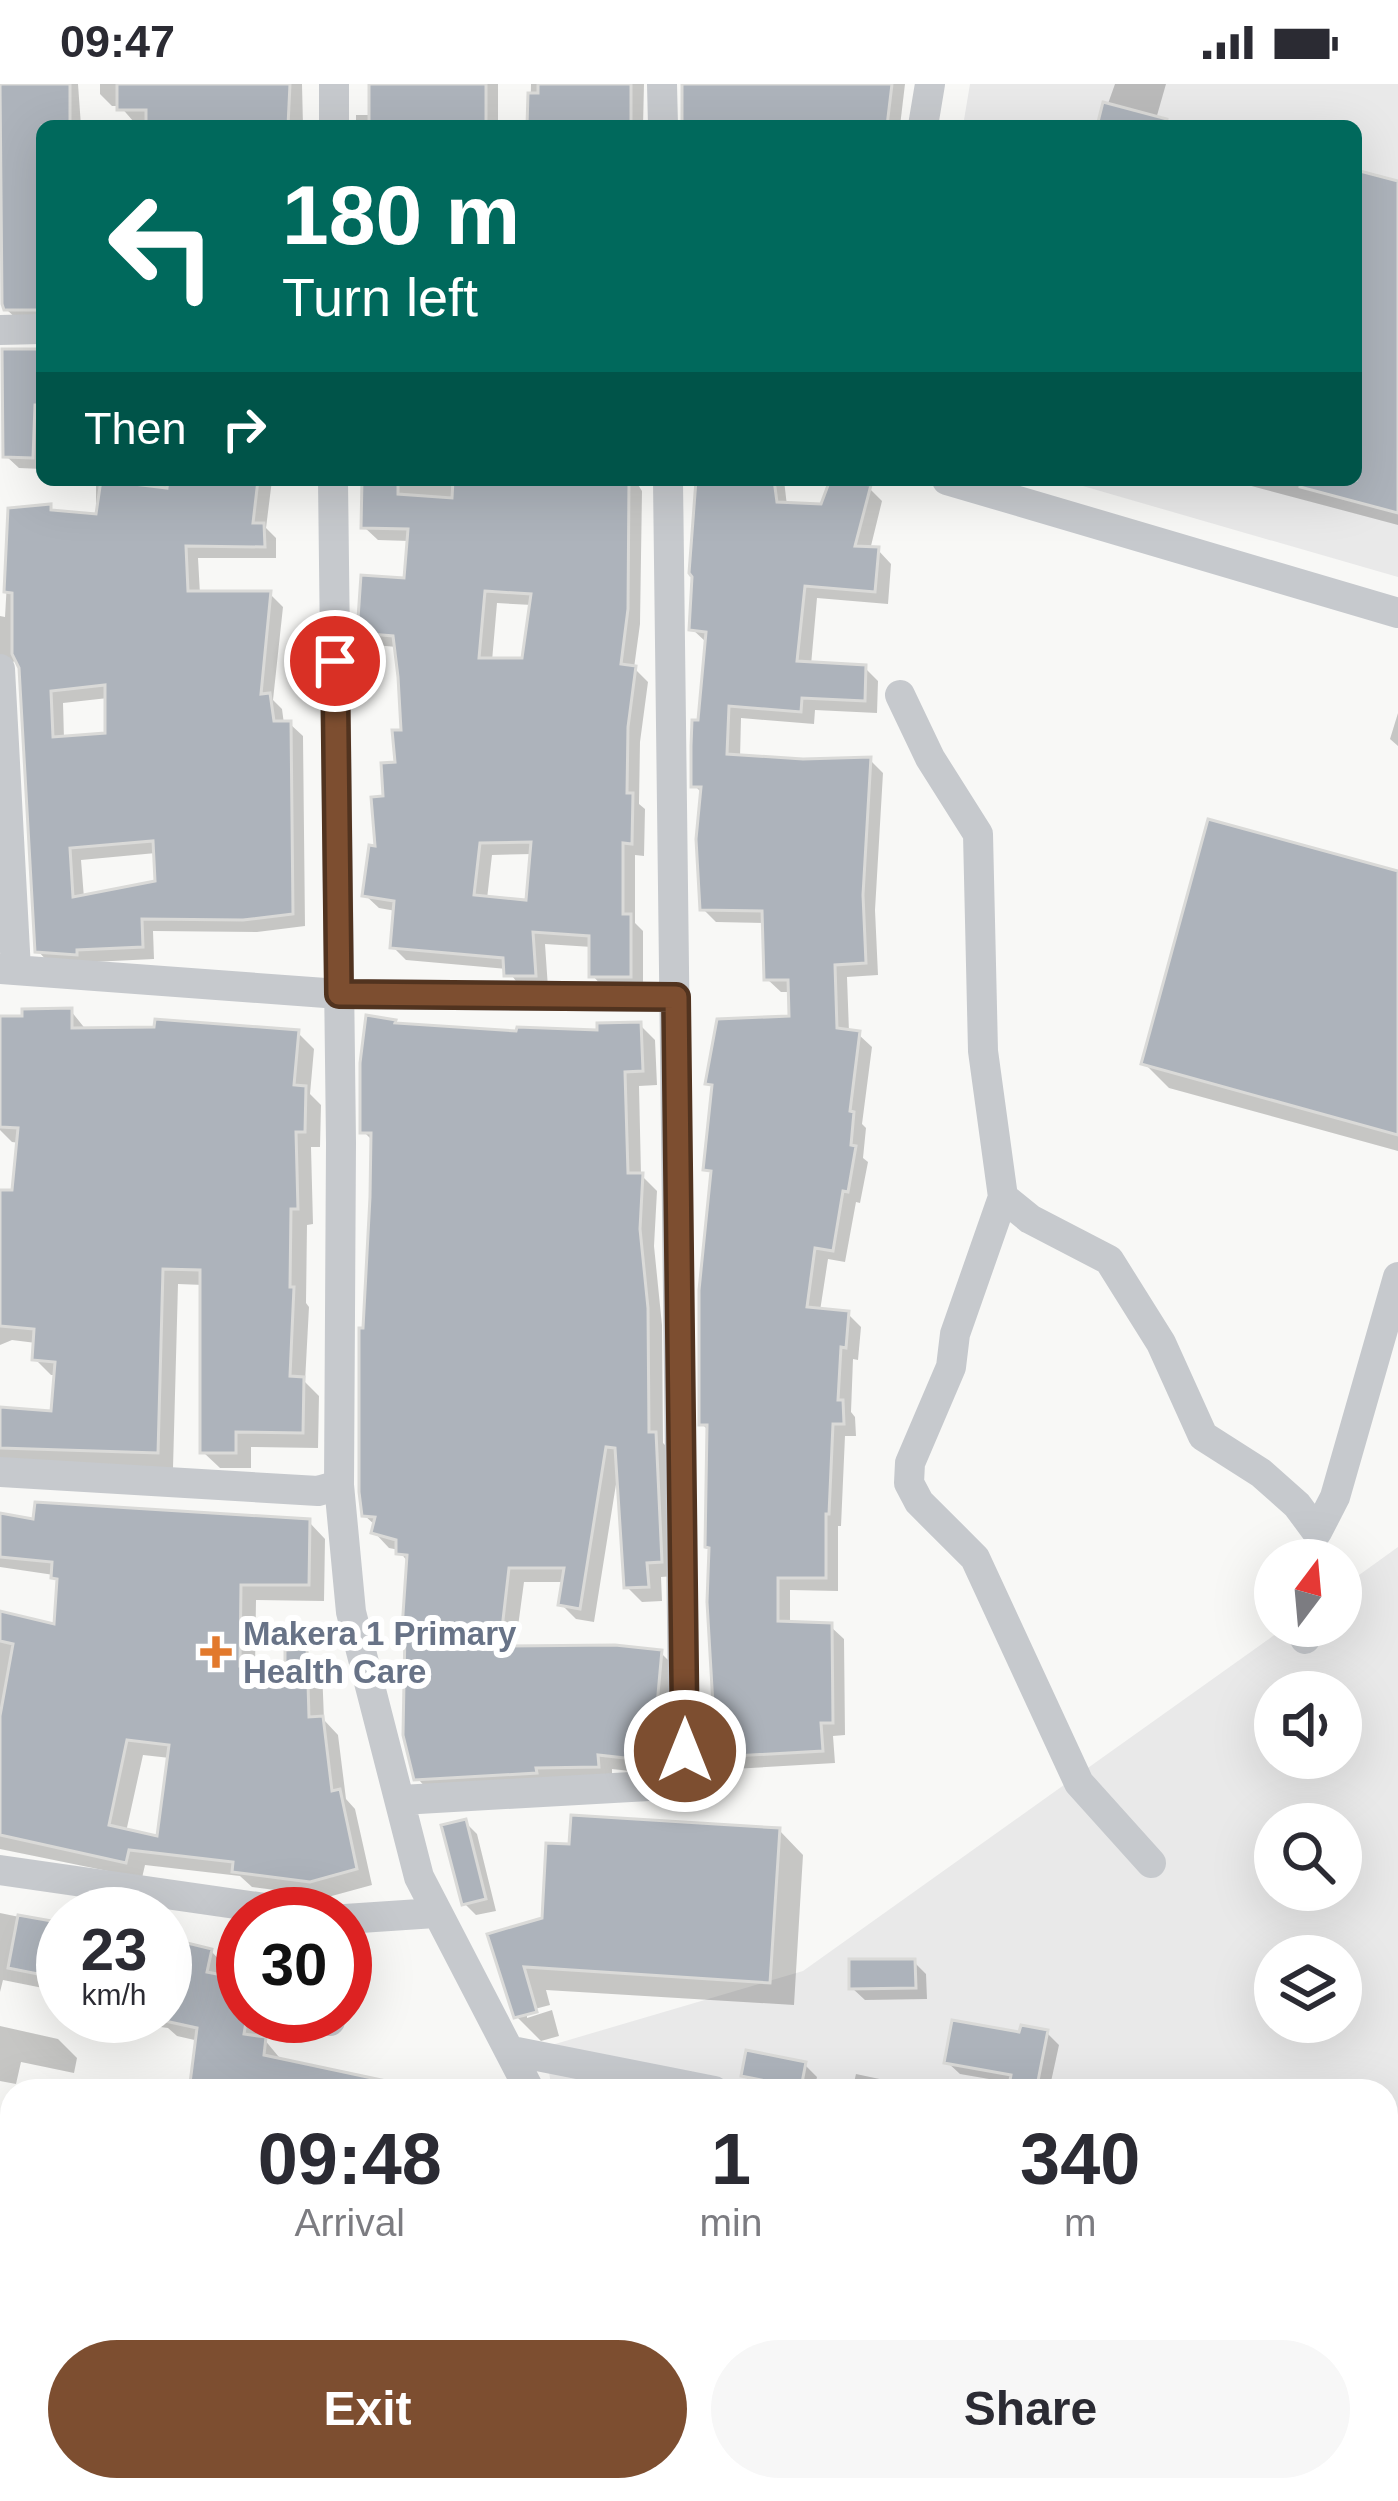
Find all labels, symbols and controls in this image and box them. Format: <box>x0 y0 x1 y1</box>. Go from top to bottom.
text: 09:47 <box>60 16 175 67</box>
icon: left <box>84 168 240 324</box>
text: 180 m <box>282 168 520 262</box>
text: Turn left <box>282 267 478 327</box>
icon: right <box>211 396 277 462</box>
text: Then <box>84 403 187 454</box>
pin <box>284 610 386 712</box>
icon: arrive <box>302 628 368 694</box>
north arrow <box>1254 1539 1362 1647</box>
map controls <box>1254 1539 1362 2043</box>
place label: Makera 1 Primary Health Care <box>243 1615 517 1690</box>
marker: Makera 1 Primary Health Care <box>200 1636 232 1668</box>
button: sound <box>1254 1671 1362 1779</box>
position arrow <box>622 1688 748 1814</box>
button: search <box>1254 1803 1362 1911</box>
speed limit sign: 30 <box>216 1887 372 2043</box>
text: 23 <box>81 1916 147 1983</box>
button: layers <box>1254 1935 1362 2043</box>
text: km/h <box>81 1978 147 2011</box>
text: 09:48 <box>258 2119 442 2199</box>
text: 1 <box>711 2119 751 2199</box>
text: 340 <box>1020 2119 1140 2199</box>
text: Arrival <box>295 2201 405 2244</box>
text: min <box>700 2201 762 2244</box>
text: m <box>1064 2201 1096 2244</box>
button: Exit <box>48 2340 687 2478</box>
button: Share <box>711 2340 1350 2478</box>

